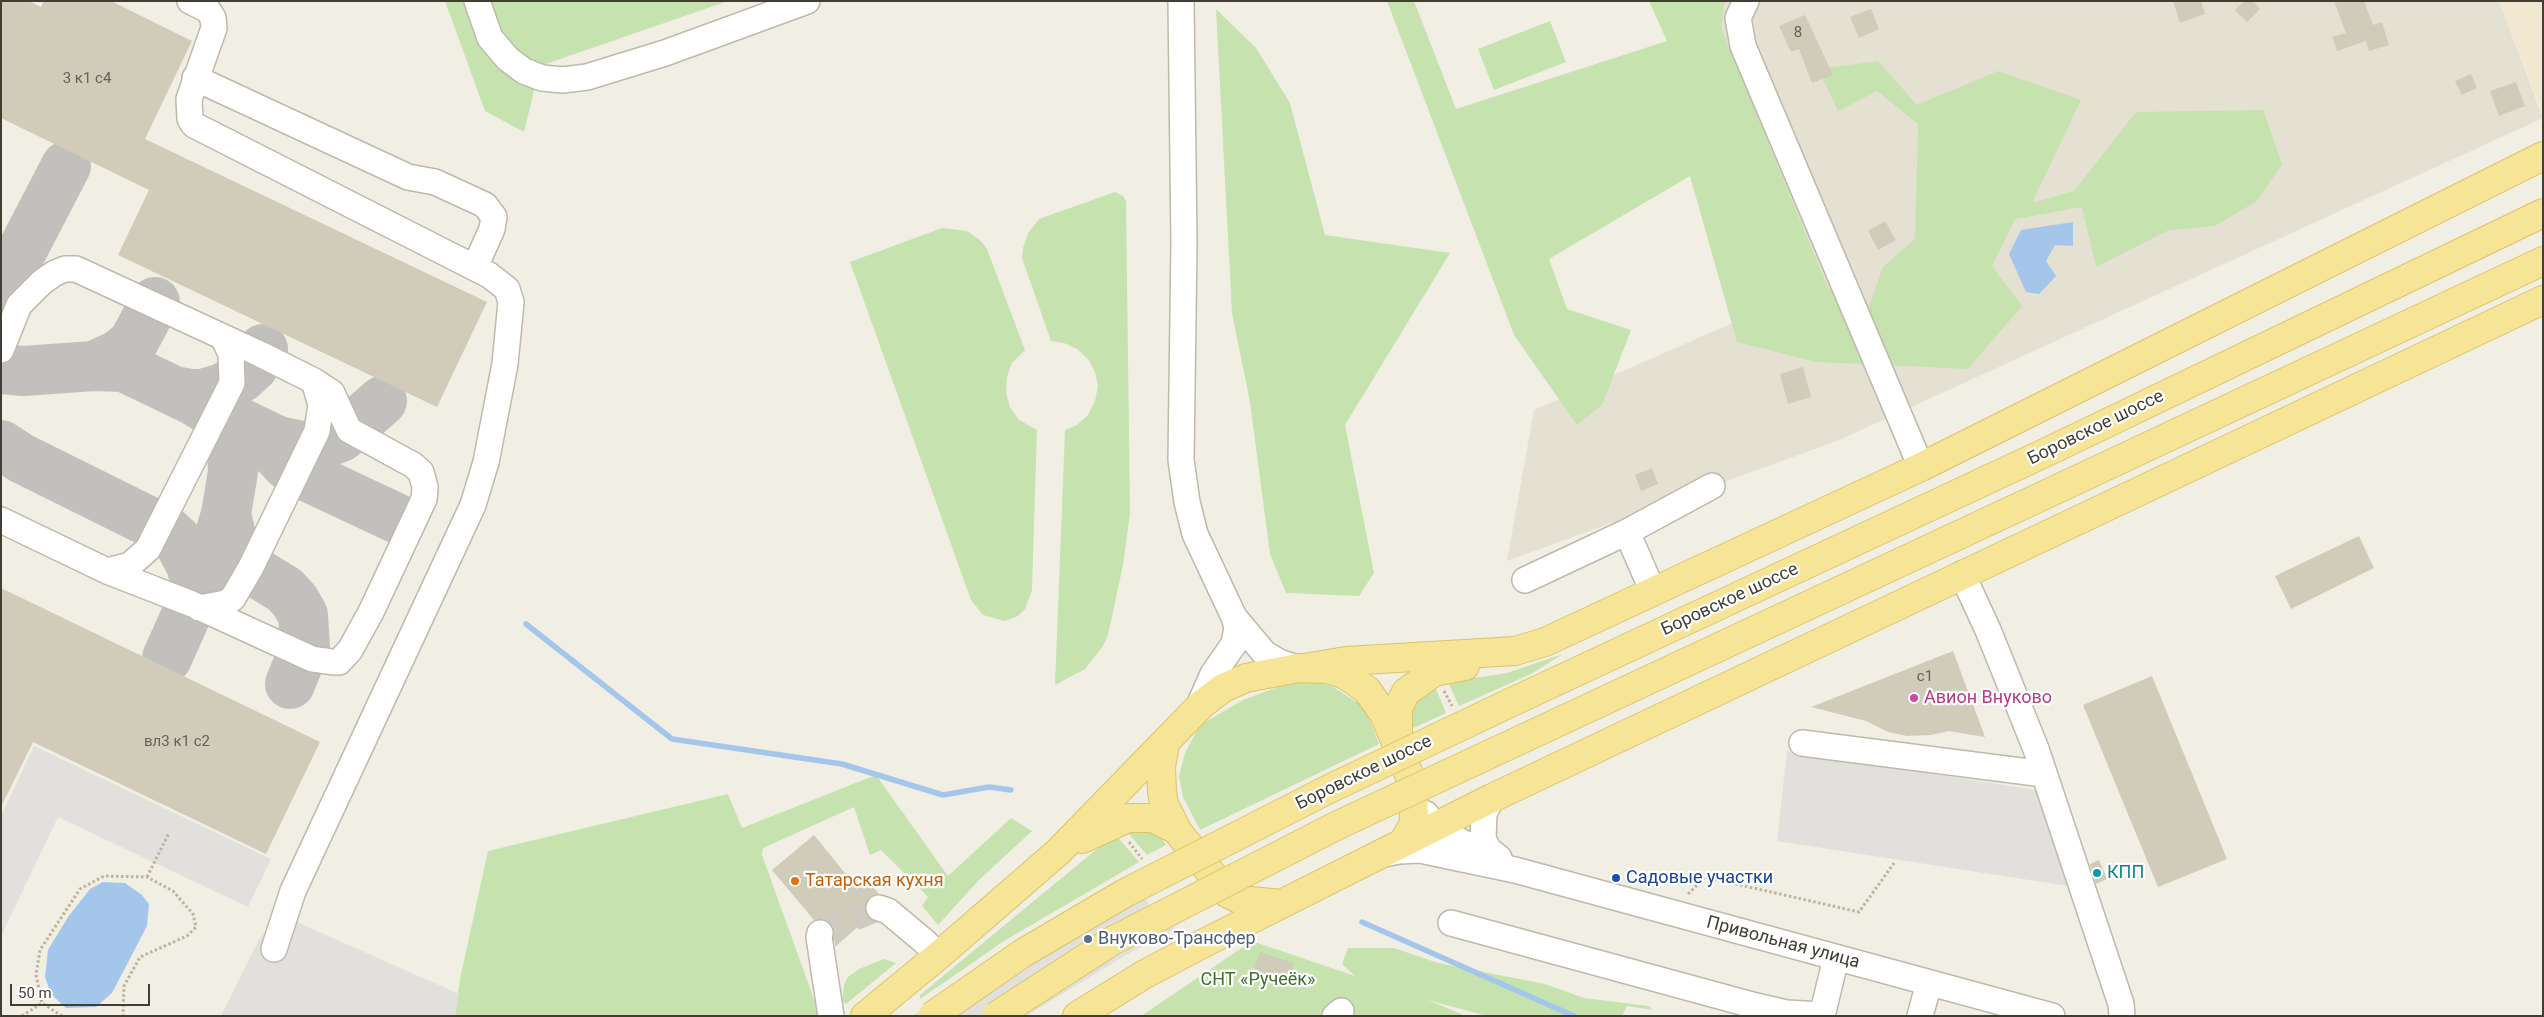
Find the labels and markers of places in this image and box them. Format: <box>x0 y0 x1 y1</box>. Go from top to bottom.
place label: Авион Внуково <box>1924 687 2052 709</box>
marker: Авион Внуково <box>1908 692 1920 704</box>
place label: КПП <box>2107 862 2144 884</box>
place label: Садовые участки <box>1626 867 1773 889</box>
marker: КПП <box>2091 867 2103 879</box>
place label: Татарская кухня <box>805 870 944 892</box>
marker: Садовые участки <box>1610 872 1622 884</box>
marker: Татарская кухня <box>789 875 801 887</box>
place label: Внуково-Трансфер <box>1098 928 1256 950</box>
marker: Внуково-Трансфер <box>1082 933 1094 945</box>

